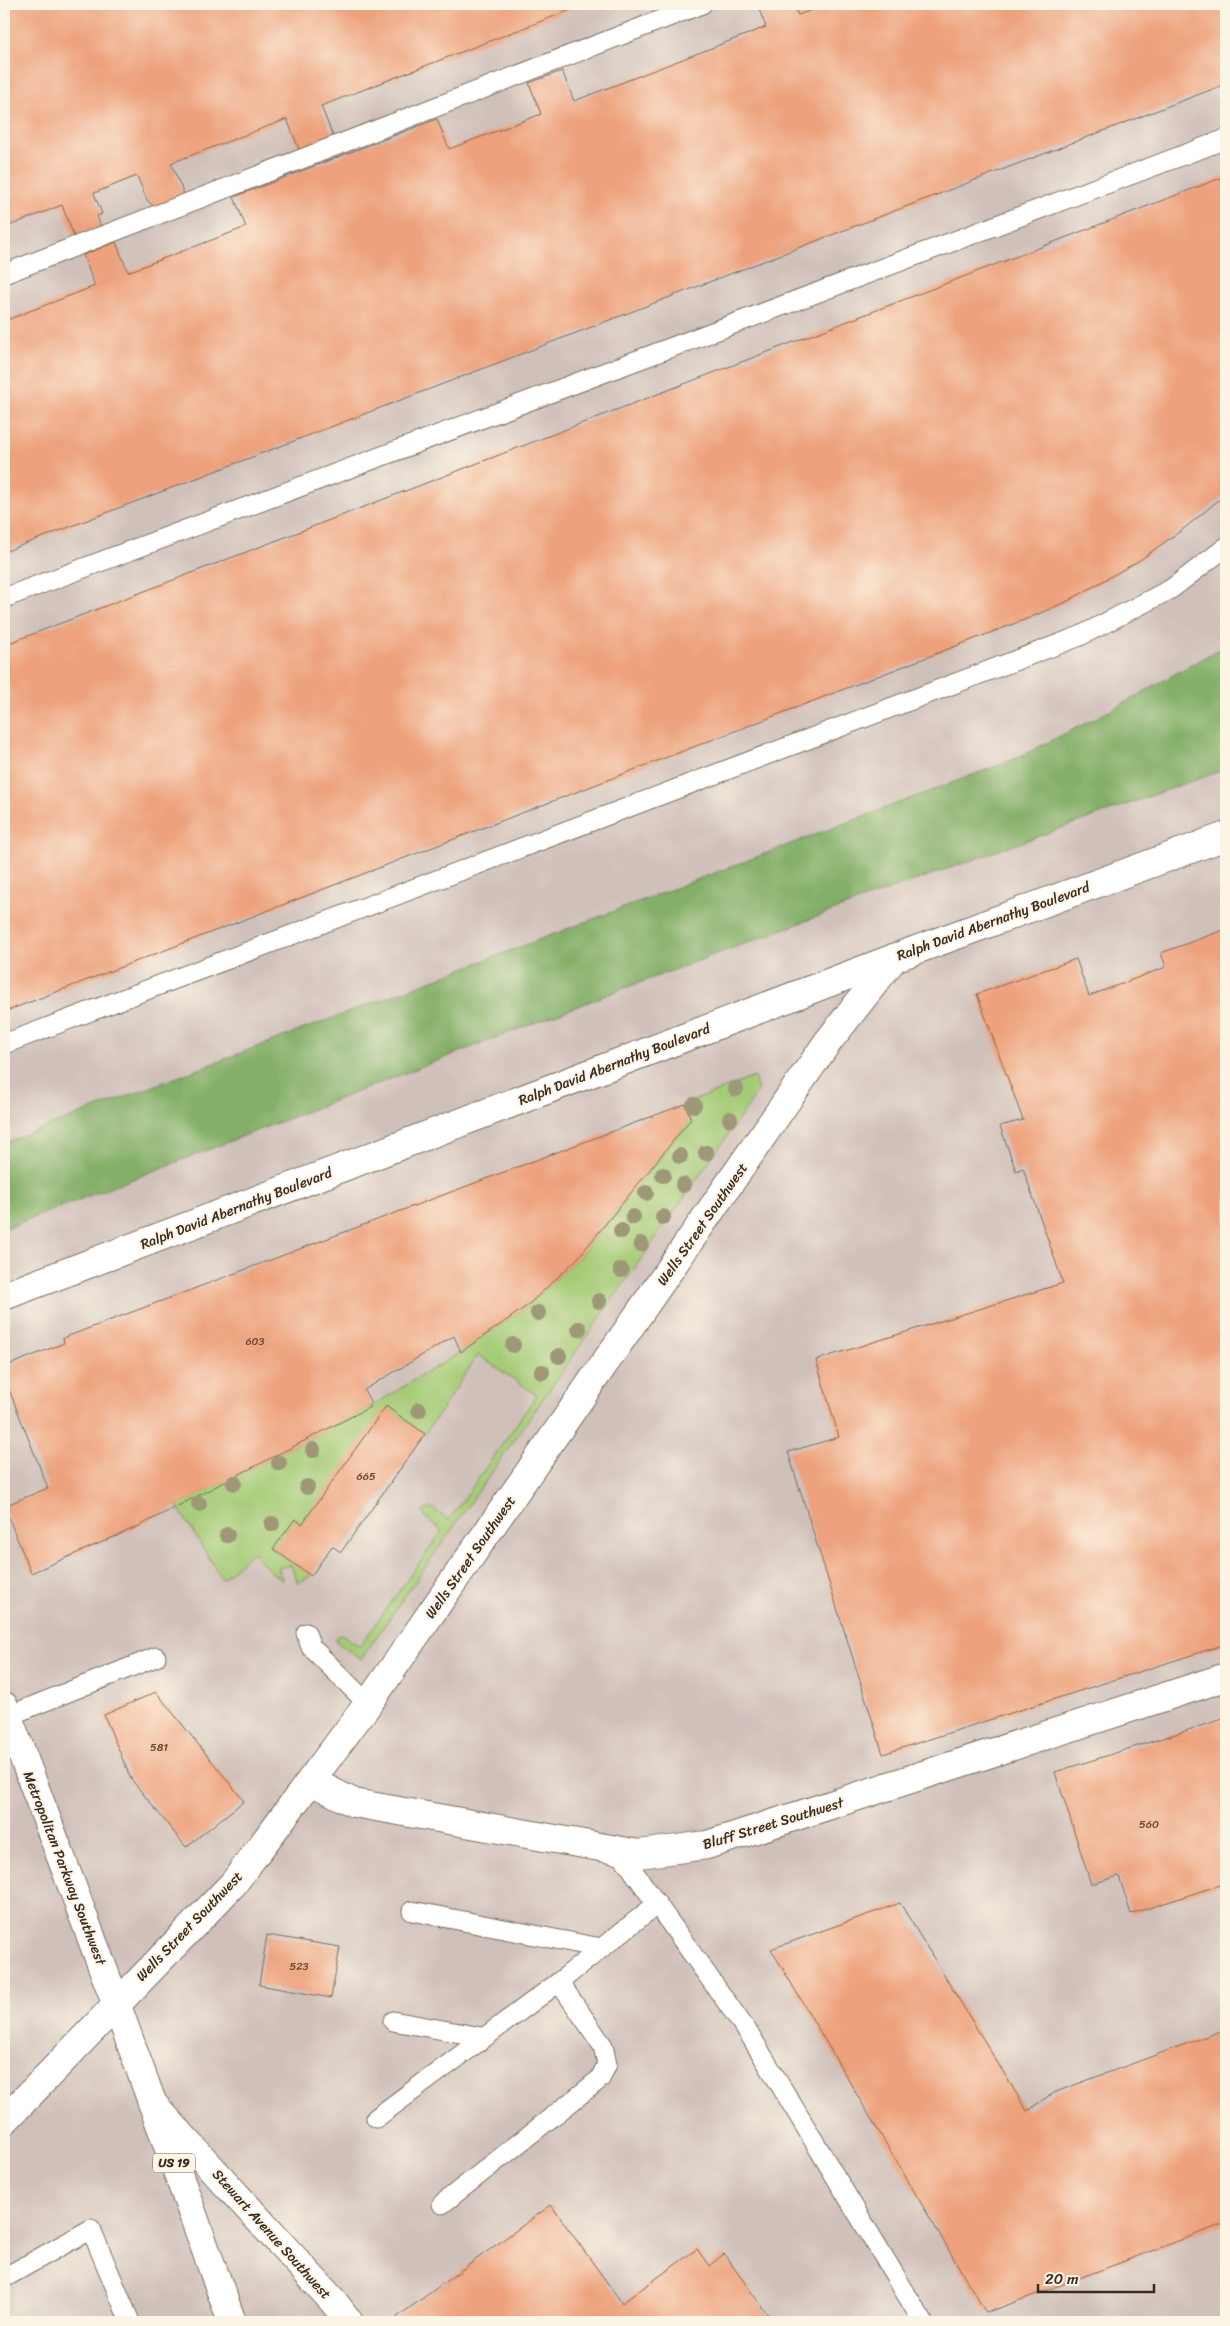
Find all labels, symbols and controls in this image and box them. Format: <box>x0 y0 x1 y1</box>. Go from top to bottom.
street label: Ralph David Abernathy Boulevard <box>893 874 1095 968</box>
street label: Ralph David Abernathy Boulevard <box>515 1016 715 1113</box>
street label: Wells Street Southwest <box>650 1157 754 1291</box>
street label: Ralph David Abernathy Boulevard <box>137 1160 337 1257</box>
house number: 603 <box>245 1332 265 1351</box>
house number: 665 <box>356 1467 376 1486</box>
street label: Wells Street Southwest <box>418 1490 522 1624</box>
house number: 581 <box>150 1738 168 1757</box>
street label: Metropolitan Parkway Southwest <box>16 1767 114 1970</box>
street label: Bluff Street Southwest <box>700 1790 848 1857</box>
house number: 560 <box>1139 1815 1159 1834</box>
street label: Wells Street Southwest <box>130 1865 249 1987</box>
house number: 523 <box>289 1957 309 1976</box>
road number: US 19 <box>153 2154 195 2172</box>
street label: Stewart Avenue Southwest <box>206 2163 337 2305</box>
scale bar <box>1038 2261 1154 2293</box>
text: 20 m <box>1045 2266 1079 2292</box>

